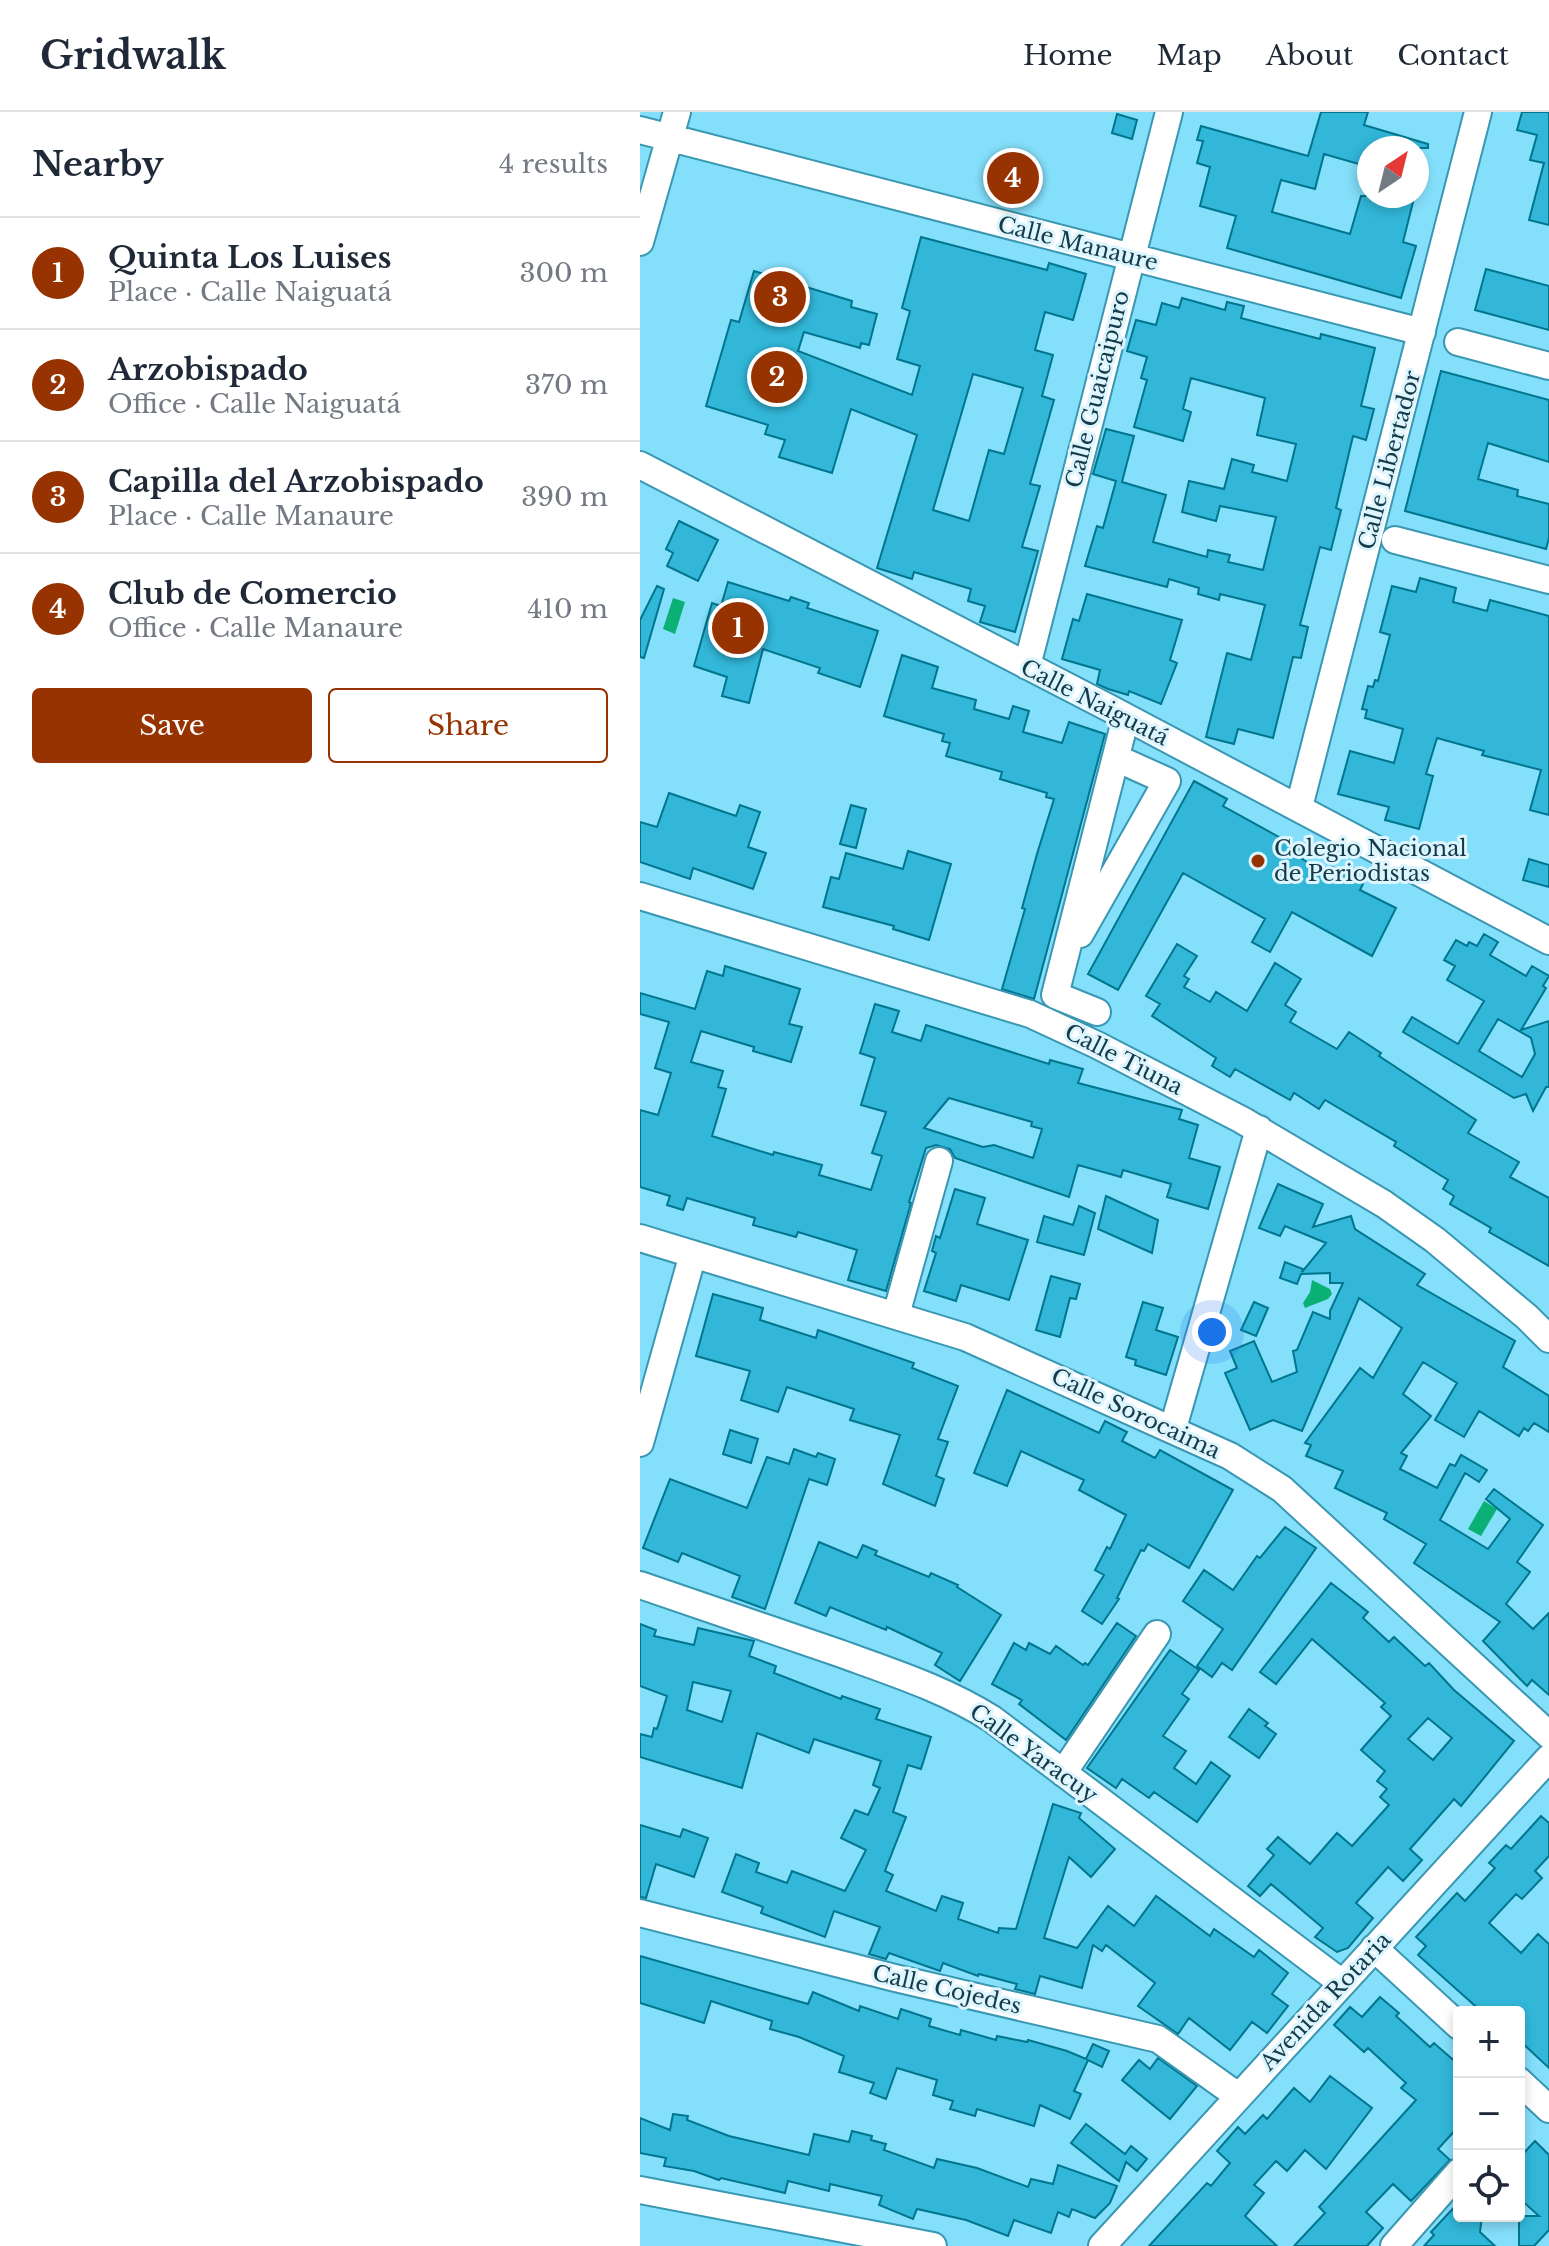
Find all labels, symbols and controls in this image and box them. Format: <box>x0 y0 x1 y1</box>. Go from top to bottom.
text: Gridwalk <box>40 32 226 79</box>
text: Home <box>1023 38 1113 73</box>
text: Map <box>1157 38 1222 73</box>
text: About <box>1266 38 1353 73</box>
text: Contact <box>1397 38 1509 73</box>
north arrow <box>1357 136 1429 208</box>
text: Nearby <box>32 143 164 185</box>
text: 4 results <box>499 148 608 180</box>
pin: 4 <box>987 148 1039 208</box>
street label: Calle Manaure <box>995 211 1161 276</box>
text: Quinta Los Luises <box>108 239 392 276</box>
text: 1 <box>52 257 64 289</box>
text: 300 m <box>519 257 608 289</box>
pin: 3 <box>754 267 806 327</box>
text: Place · Calle Naiguatá <box>108 276 392 308</box>
street label: Calle Guaicaipuro <box>1060 288 1135 491</box>
pin: 2 <box>751 347 803 407</box>
text: Arzobispado <box>108 351 308 388</box>
street label: Calle Libertador <box>1353 367 1426 553</box>
text: 2 <box>50 369 66 401</box>
text: 370 m <box>525 369 608 401</box>
text: Office · Calle Naiguatá <box>108 388 401 420</box>
text: Capilla del Arzobispado <box>108 463 484 500</box>
text: 3 <box>50 481 66 513</box>
text: 390 m <box>521 481 608 513</box>
text: Place · Calle Manaure <box>108 500 394 532</box>
text: Club de Comercio <box>108 575 397 612</box>
text: 4 <box>49 593 67 625</box>
text: 410 m <box>527 593 608 625</box>
pin: 1 <box>712 598 764 658</box>
text: Office · Calle Manaure <box>108 612 403 644</box>
street label: Calle Naiguatá <box>1016 654 1174 752</box>
button: Save <box>32 688 312 763</box>
button: Share <box>328 688 608 763</box>
place label: Colegio Nacional de Periodistas <box>1274 835 1467 887</box>
marker: Colegio Nacional de Periodistas <box>1249 852 1267 870</box>
street label: Calle Tiuna <box>1060 1018 1188 1101</box>
your location <box>1192 1312 1232 1352</box>
street label: Calle Sorocaima <box>1047 1362 1225 1465</box>
street label: Calle Yaracuy <box>964 1698 1103 1809</box>
street label: Avenida Rotaria <box>1254 1926 1397 2077</box>
street label: Calle Cojedes <box>870 1959 1024 2020</box>
map controls <box>1453 2006 1525 2222</box>
button: + <box>1453 2006 1525 2078</box>
button: − <box>1453 2078 1525 2150</box>
button: locate <box>1453 2150 1525 2222</box>

